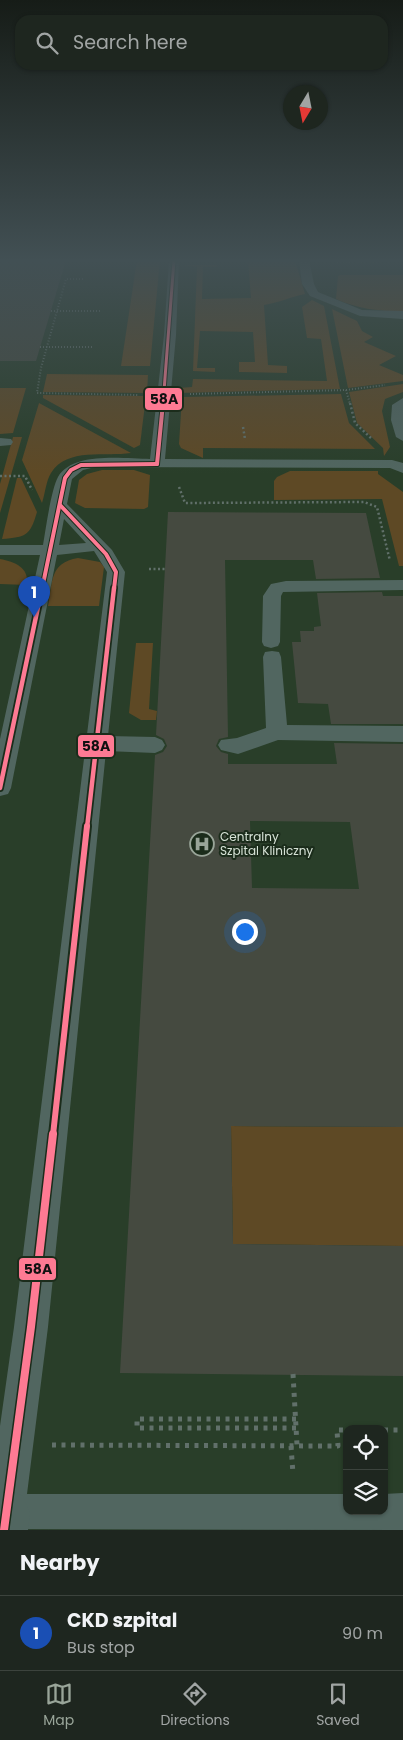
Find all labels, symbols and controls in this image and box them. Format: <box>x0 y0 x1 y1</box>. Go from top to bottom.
search box <box>15 15 388 70</box>
icon: search <box>33 29 61 57</box>
text: Search here <box>73 29 187 56</box>
north arrow <box>283 85 328 130</box>
line badge: 58A <box>144 387 183 411</box>
text: 58A <box>150 389 179 409</box>
pin: 1 <box>18 576 50 617</box>
line badge: 58A <box>77 734 115 758</box>
text: 58A <box>82 736 111 756</box>
place label: Centralny Szpital Kliniczny <box>220 828 313 859</box>
hospital icon: Centralny Szpital Kliniczny <box>189 831 215 857</box>
your location <box>232 919 258 945</box>
line badge: 58A <box>18 1257 57 1281</box>
text: 58A <box>24 1259 53 1279</box>
map controls <box>343 1425 388 1515</box>
button: locate <box>343 1425 388 1470</box>
button: layers <box>343 1470 388 1515</box>
text: Nearby <box>20 1548 100 1577</box>
text: CKD szpital <box>67 1607 177 1634</box>
text: 1 <box>33 1622 39 1645</box>
text: 90 m <box>342 1622 383 1645</box>
text: Bus stop <box>67 1636 135 1659</box>
tab: Map <box>43 1680 74 1731</box>
tab: Directions <box>160 1680 230 1731</box>
tab: Saved <box>316 1680 360 1731</box>

